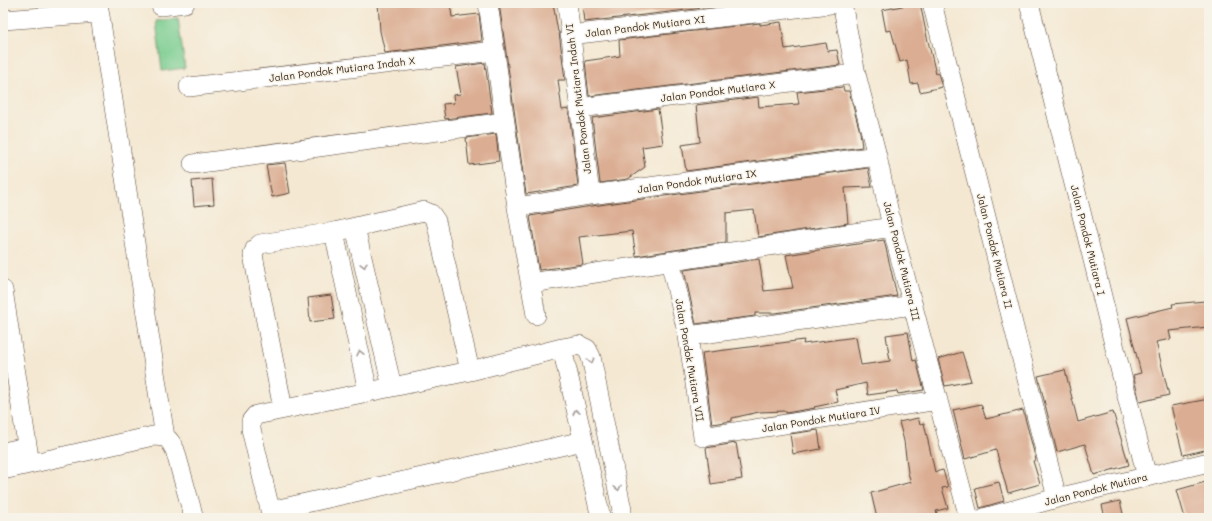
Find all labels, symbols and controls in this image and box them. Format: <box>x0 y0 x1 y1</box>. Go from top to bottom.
street label: Jalan Pandok Mutiara XI <box>584 12 706 40</box>
street label: Jalan Pondok Mutiara Indah VI <box>562 22 594 175</box>
street label: Jalan Pondok Mutiara Indah X <box>268 53 416 85</box>
street label: Jalan Pondok Mutiara X <box>660 77 777 105</box>
street label: Jalan Pondok Mutiara IX <box>637 166 758 196</box>
street label: Jalan Pondok Mutiara I <box>1067 183 1109 297</box>
street label: Jalan Pondok Mutiara II <box>974 192 1016 310</box>
street label: Jalan Pondok Mutiara III <box>880 200 924 323</box>
one-way arrow <box>359 261 368 268</box>
street label: Jalan Pondok Mutiara VII <box>672 298 708 423</box>
one-way arrow <box>357 350 365 357</box>
one-way arrow <box>587 358 595 364</box>
street label: Jalan Pondok Mutiara IV <box>761 403 881 435</box>
one-way arrow <box>573 409 581 415</box>
street label: Jalan Pondok Mutiara <box>1043 469 1149 509</box>
one-way arrow <box>613 485 622 491</box>

